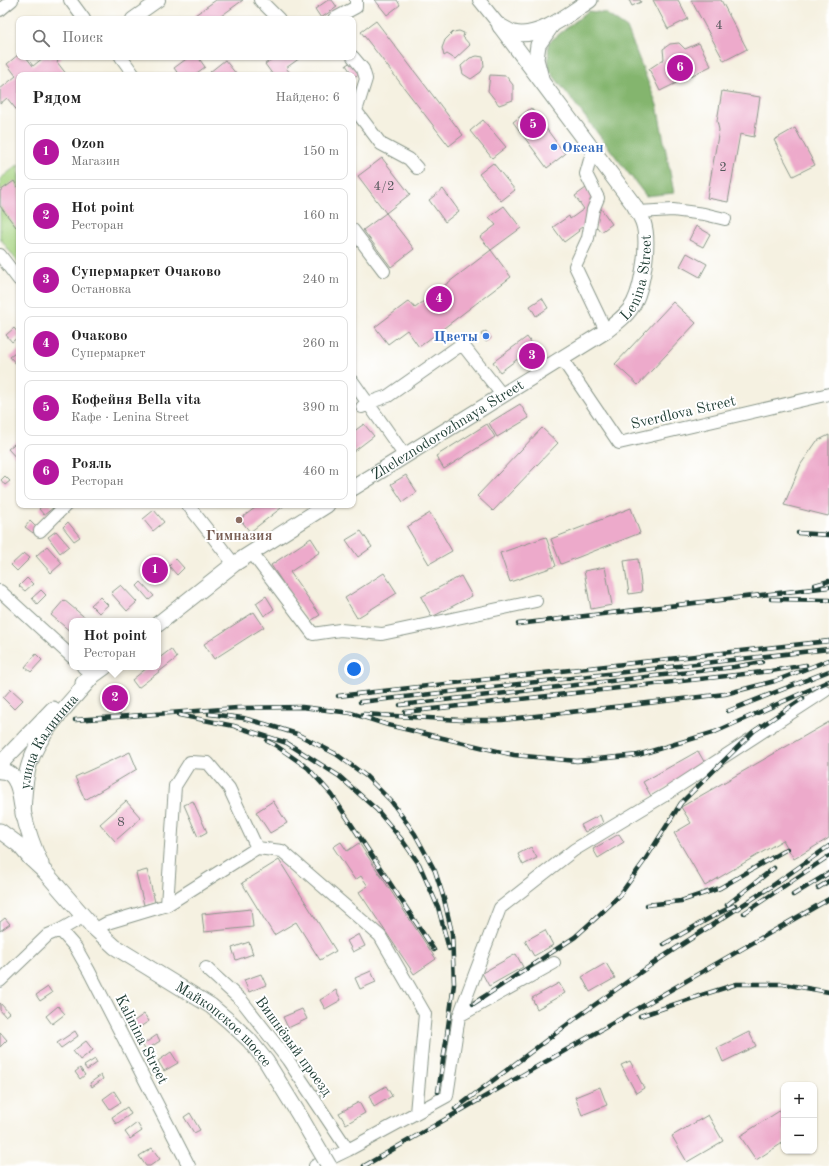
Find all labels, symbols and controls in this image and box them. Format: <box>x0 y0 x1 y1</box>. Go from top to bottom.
search box <box>16 16 356 60</box>
house number: 4 <box>715 19 723 32</box>
icon: search <box>30 27 52 49</box>
text: Поиск <box>62 31 103 46</box>
pin: 6 <box>667 53 693 83</box>
text: Рядом <box>32 90 81 107</box>
text: Найдено: 6 <box>276 91 340 104</box>
pin: 5 <box>520 110 546 140</box>
text: Ozon <box>71 137 104 152</box>
place label: Океан <box>562 141 604 156</box>
marker: Океан <box>549 142 559 152</box>
text: 1 <box>42 145 50 158</box>
text: 150 m <box>302 145 339 158</box>
text: Магазин <box>71 155 120 168</box>
house number: 2 <box>719 161 727 174</box>
house number: 4/2 <box>374 180 394 193</box>
text: Hot point <box>71 201 135 216</box>
text: 2 <box>42 209 50 222</box>
text: 160 m <box>302 209 339 222</box>
text: Ресторан <box>71 219 124 232</box>
street label: Lenina Street <box>618 234 655 324</box>
text: Супермаркет Очаково <box>71 265 221 280</box>
text: 3 <box>42 273 50 286</box>
text: 240 m <box>302 273 339 286</box>
text: Остановка <box>71 283 131 296</box>
pin: 4 <box>426 284 452 314</box>
text: Очаково <box>71 329 128 344</box>
place label: Цветы <box>433 330 478 345</box>
marker: Цветы <box>481 331 491 341</box>
text: 4 <box>42 337 50 350</box>
text: 260 m <box>302 337 339 350</box>
pin: 3 <box>519 341 545 371</box>
text: Супермаркет <box>71 347 146 360</box>
street label: Zheleznodorozhnaya Street <box>369 378 527 483</box>
text: Кофейня Bella vita <box>71 393 201 408</box>
street label: Sverdlova Street <box>629 394 737 433</box>
text: 5 <box>42 401 50 414</box>
text: 390 m <box>302 401 339 414</box>
text: Кафе · Lenina Street <box>71 411 189 424</box>
text: Рояль <box>71 457 112 472</box>
text: 6 <box>42 465 50 478</box>
text: 460 m <box>302 465 339 478</box>
text: Ресторан <box>71 475 124 488</box>
marker: Гимназия <box>234 515 244 525</box>
place label: Гимназия <box>205 529 273 544</box>
pin: 1 <box>142 555 168 585</box>
popup <box>69 618 161 670</box>
text: Hot point <box>83 629 147 644</box>
text: Ресторан <box>83 647 136 660</box>
your location <box>344 659 364 679</box>
pin: 2 <box>102 683 128 713</box>
street label: улица Калинина <box>18 691 82 790</box>
house number: 8 <box>117 816 125 829</box>
street label: Майкопское шоссе <box>172 980 274 1070</box>
street label: Kalinina Street <box>112 992 170 1087</box>
street label: Вишнёвый проезд <box>252 995 334 1100</box>
map controls <box>781 1082 817 1154</box>
button: + <box>781 1082 817 1118</box>
button: − <box>781 1118 817 1154</box>

